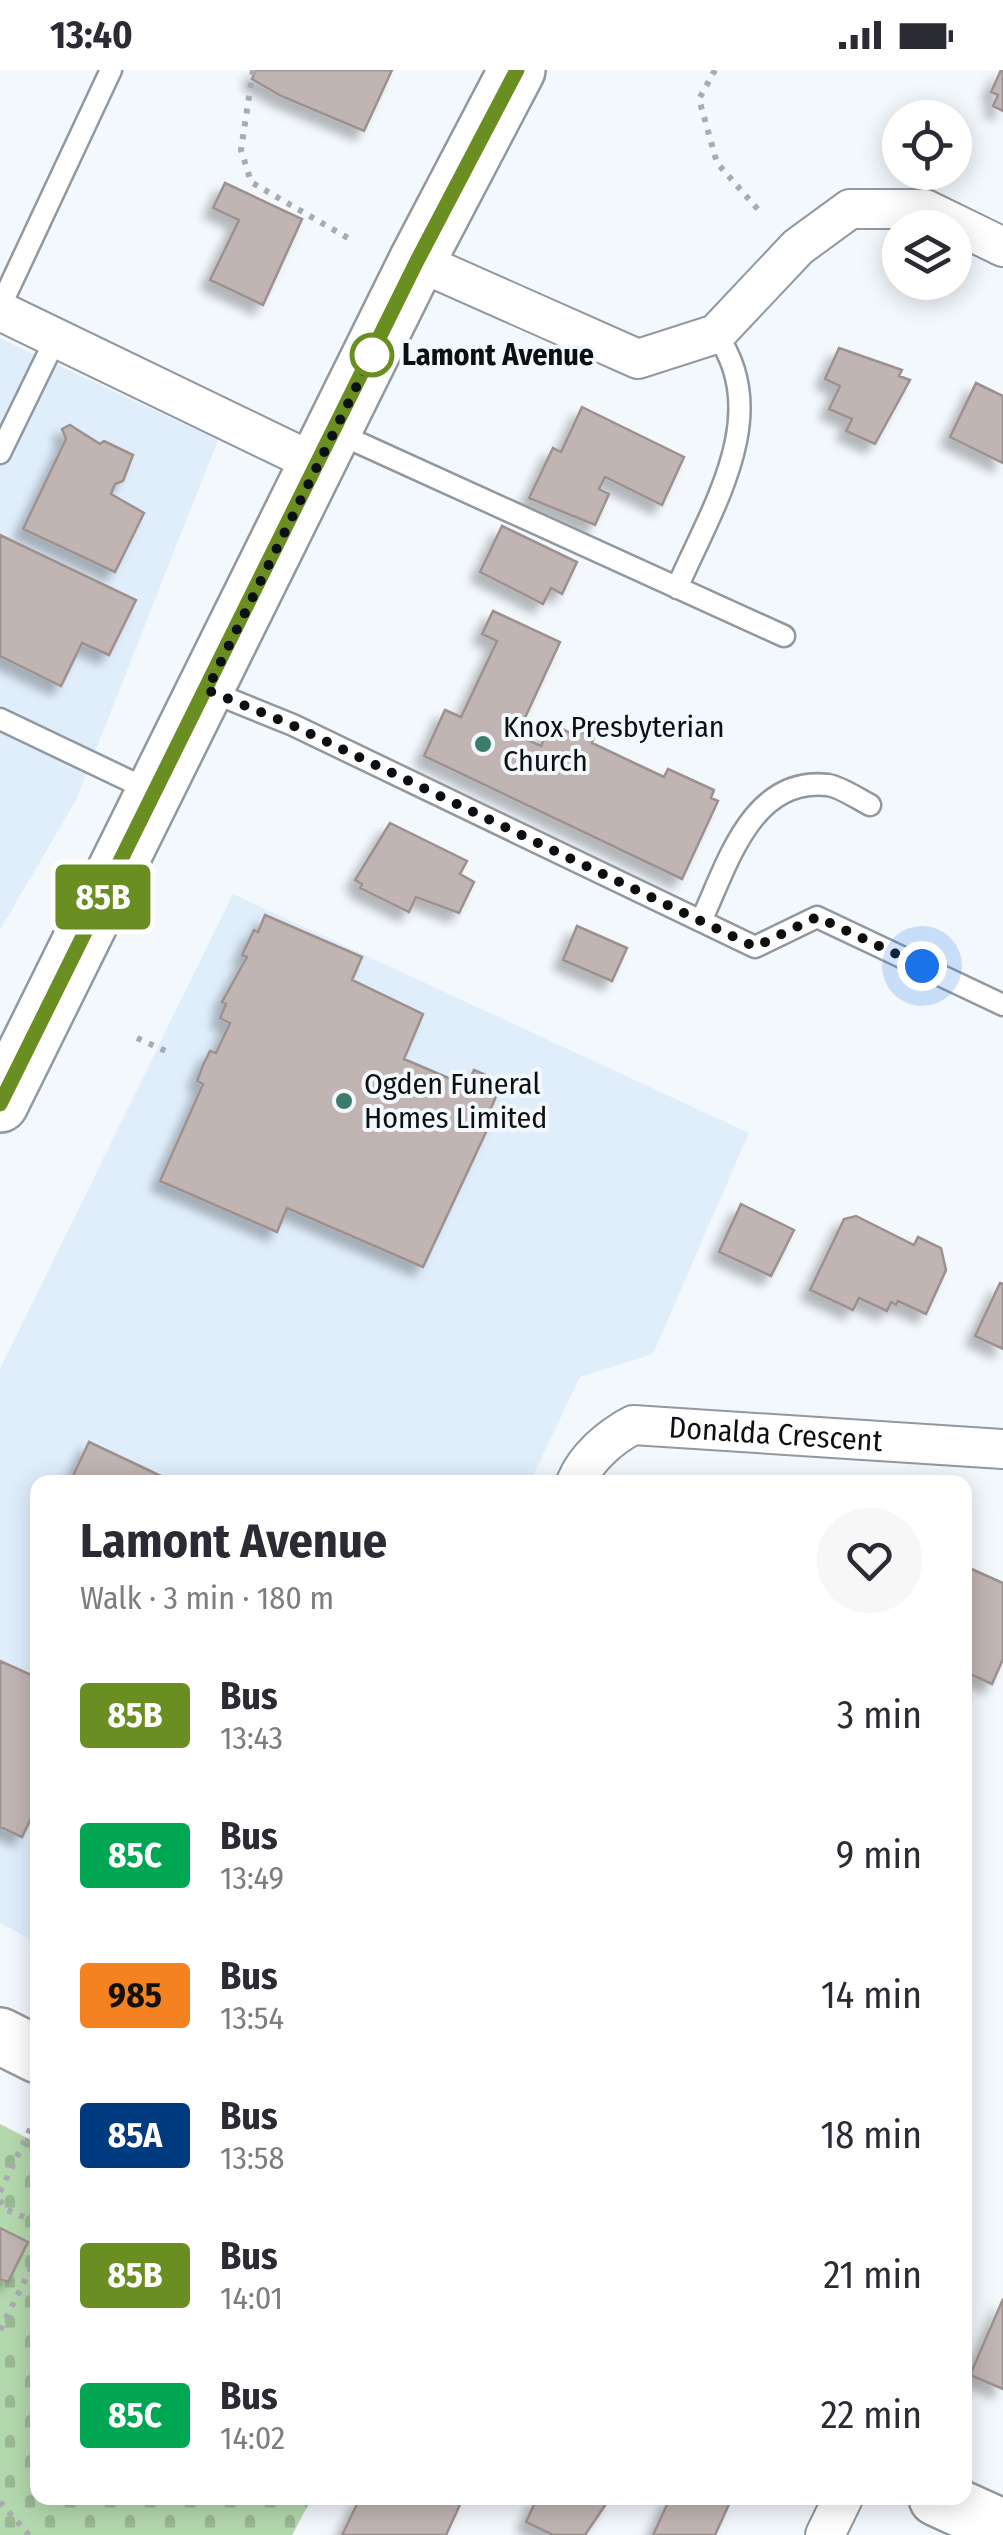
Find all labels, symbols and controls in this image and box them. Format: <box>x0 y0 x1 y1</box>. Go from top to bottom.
text: 13:40 <box>50 12 133 58</box>
map controls <box>882 100 972 300</box>
button: locate <box>882 100 972 190</box>
button: layers <box>882 210 972 300</box>
marker: Lamont Avenue <box>351 334 393 376</box>
place label: Lamont Avenue <box>402 337 594 373</box>
place label: Knox Presbyterian Church <box>503 709 725 779</box>
marker: Knox Presbyterian Church <box>472 733 494 755</box>
line badge: 85B <box>46 864 160 930</box>
text: 85B <box>75 876 131 918</box>
your location <box>897 941 947 991</box>
place label: Ogden Funeral Homes Limited <box>364 1066 547 1136</box>
marker: Ogden Funeral Homes Limited <box>333 1090 355 1112</box>
street label: Donalda Crescent <box>668 1409 884 1459</box>
button: heart <box>817 1508 922 1613</box>
text: Lamont Avenue <box>80 1512 387 1570</box>
text: Walk · 3 min · 180 m <box>80 1579 334 1617</box>
text: Bus <box>220 1673 278 1719</box>
text: 3 min <box>837 1692 922 1738</box>
text: 85B <box>107 1694 163 1736</box>
text: 13:43 <box>220 1719 283 1757</box>
text: Bus <box>220 1813 278 1859</box>
text: 9 min <box>836 1832 922 1878</box>
text: 85C <box>108 1834 162 1876</box>
text: 13:49 <box>220 1859 284 1897</box>
text: Bus <box>220 1953 278 1999</box>
text: 14 min <box>821 1972 922 2018</box>
text: 985 <box>108 1974 162 2016</box>
text: 13:54 <box>220 1999 284 2037</box>
text: Bus <box>220 2093 278 2139</box>
text: 18 min <box>820 2112 922 2158</box>
text: 85A <box>108 2114 162 2156</box>
text: 13:58 <box>220 2139 285 2177</box>
text: Bus <box>220 2233 278 2279</box>
text: 21 min <box>824 2252 922 2298</box>
text: 85B <box>107 2254 163 2296</box>
text: 14:01 <box>220 2279 283 2317</box>
text: Bus <box>220 2373 278 2419</box>
text: 22 min <box>821 2392 922 2438</box>
text: 85C <box>108 2394 162 2436</box>
text: 14:02 <box>220 2419 285 2457</box>

